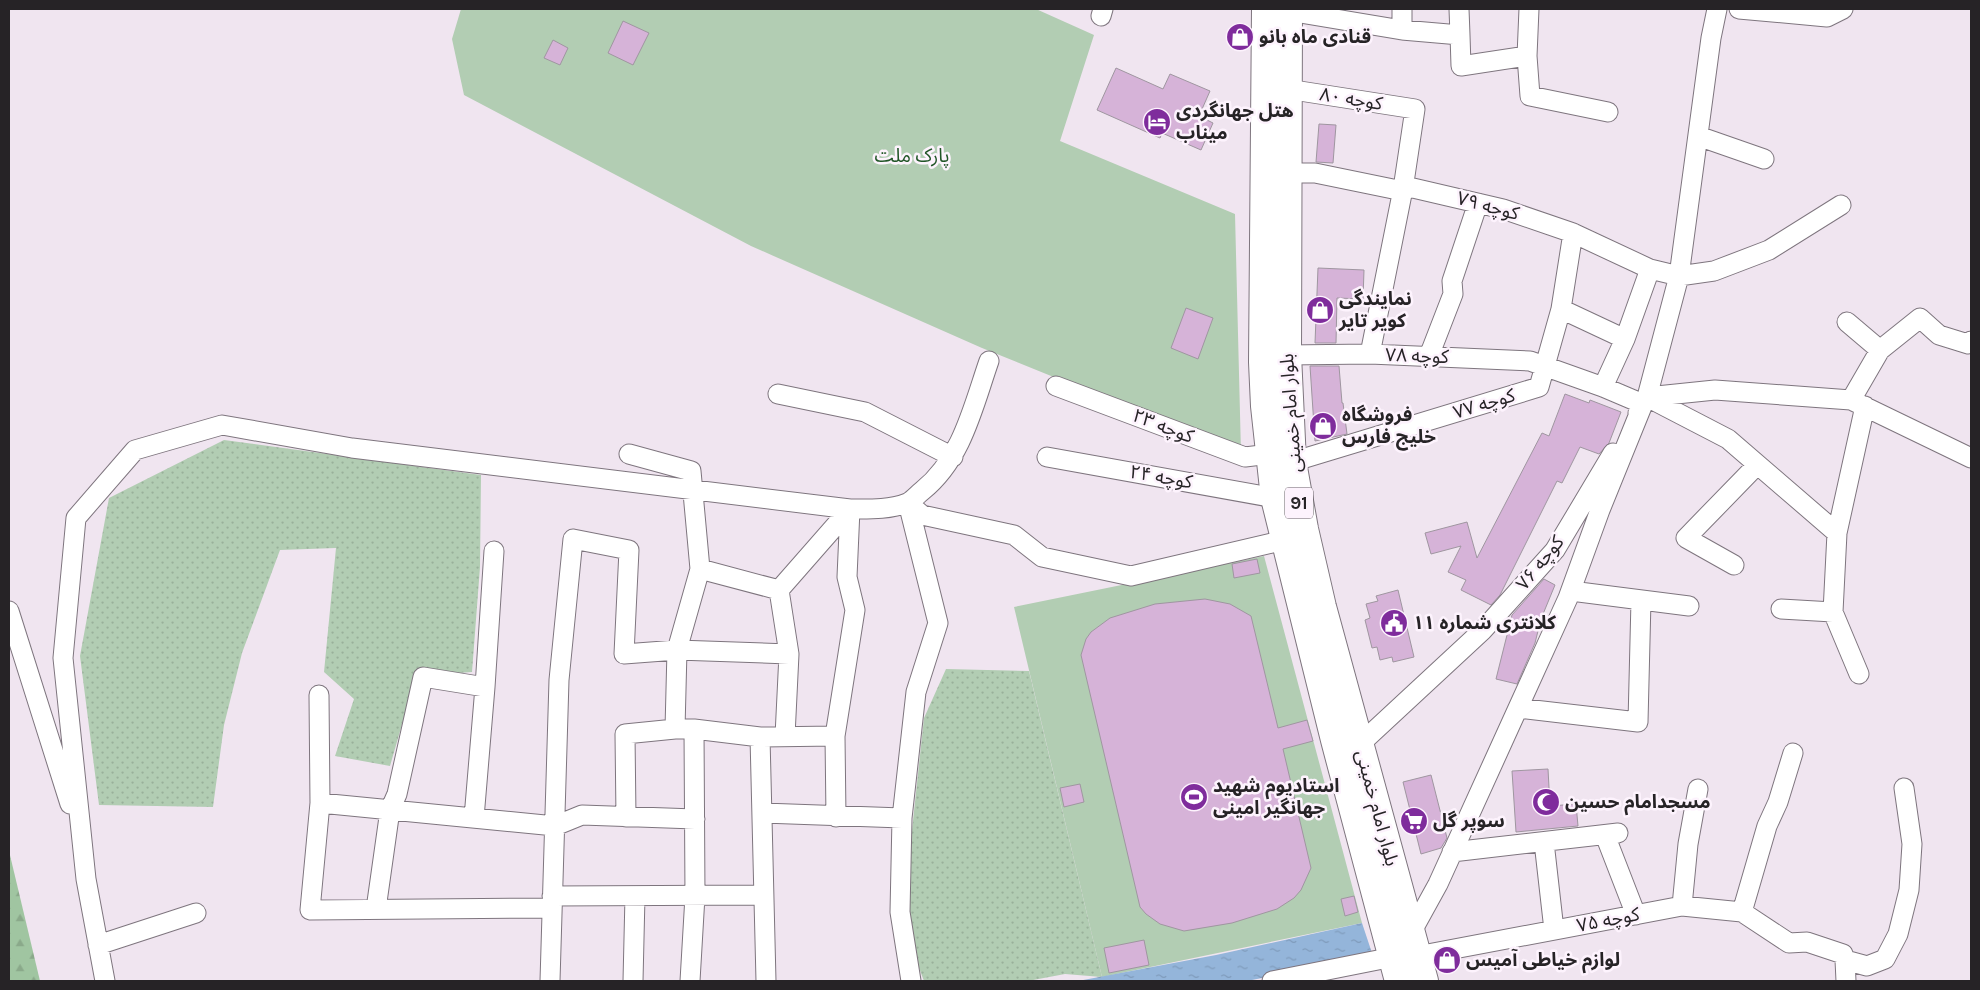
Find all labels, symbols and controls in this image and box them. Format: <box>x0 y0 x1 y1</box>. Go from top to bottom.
shop icon: قنادی ماه بانو <box>1225 22 1255 52</box>
place label: قنادی ماه بانو <box>1259 26 1371 48</box>
street label: کوچه ۸۰ <box>1318 83 1385 116</box>
place label: هتل جهانگردی میناب <box>1176 100 1294 144</box>
hotel icon: هتل جهانگردی میناب <box>1142 107 1172 137</box>
park label: پارک ملت <box>874 145 950 168</box>
street label: کوچه ۷۹ <box>1454 187 1523 226</box>
place label: نمایندگی کویر تایر <box>1338 288 1412 332</box>
shop icon: نمایندگی کویر تایر <box>1305 295 1335 325</box>
street label: کوچه ۷۸ <box>1385 344 1450 369</box>
street label: بلوار امام خمینی <box>1276 353 1309 473</box>
street label: کوچه ۷۷ <box>1450 384 1519 425</box>
street label: کوچه ۲۳ <box>1129 404 1198 449</box>
place label: فروشگاه خلیج فارس <box>1342 404 1436 451</box>
shop icon: فروشگاه خلیج فارس <box>1308 411 1338 441</box>
street label: کوچه ۲۴ <box>1128 461 1195 495</box>
road number: 91 <box>1285 488 1313 518</box>
street label: کوچه ۷۶ <box>1511 530 1570 595</box>
public building icon: کلانتری شماره ۱۱ <box>1379 608 1409 638</box>
place label: کلانتری شماره ۱۱ <box>1413 612 1556 634</box>
street label: بلوار امام خمینی <box>1348 748 1403 869</box>
place label: استادیوم شهید جهانگیر امینی <box>1213 775 1339 819</box>
sports icon: استادیوم شهید جهانگیر امینی <box>1179 782 1209 812</box>
mosque icon: مسجدامام حسین <box>1531 787 1561 817</box>
place label: مسجدامام حسین <box>1565 791 1711 816</box>
supermarket icon: سوپر گل <box>1399 806 1429 836</box>
place label: سوپر گل <box>1433 810 1505 833</box>
street label: کوچه ۷۵ <box>1575 903 1643 938</box>
shop icon: لوازم خیاطی آمیس <box>1432 945 1462 975</box>
place label: لوازم خیاطی آمیس <box>1466 948 1620 974</box>

